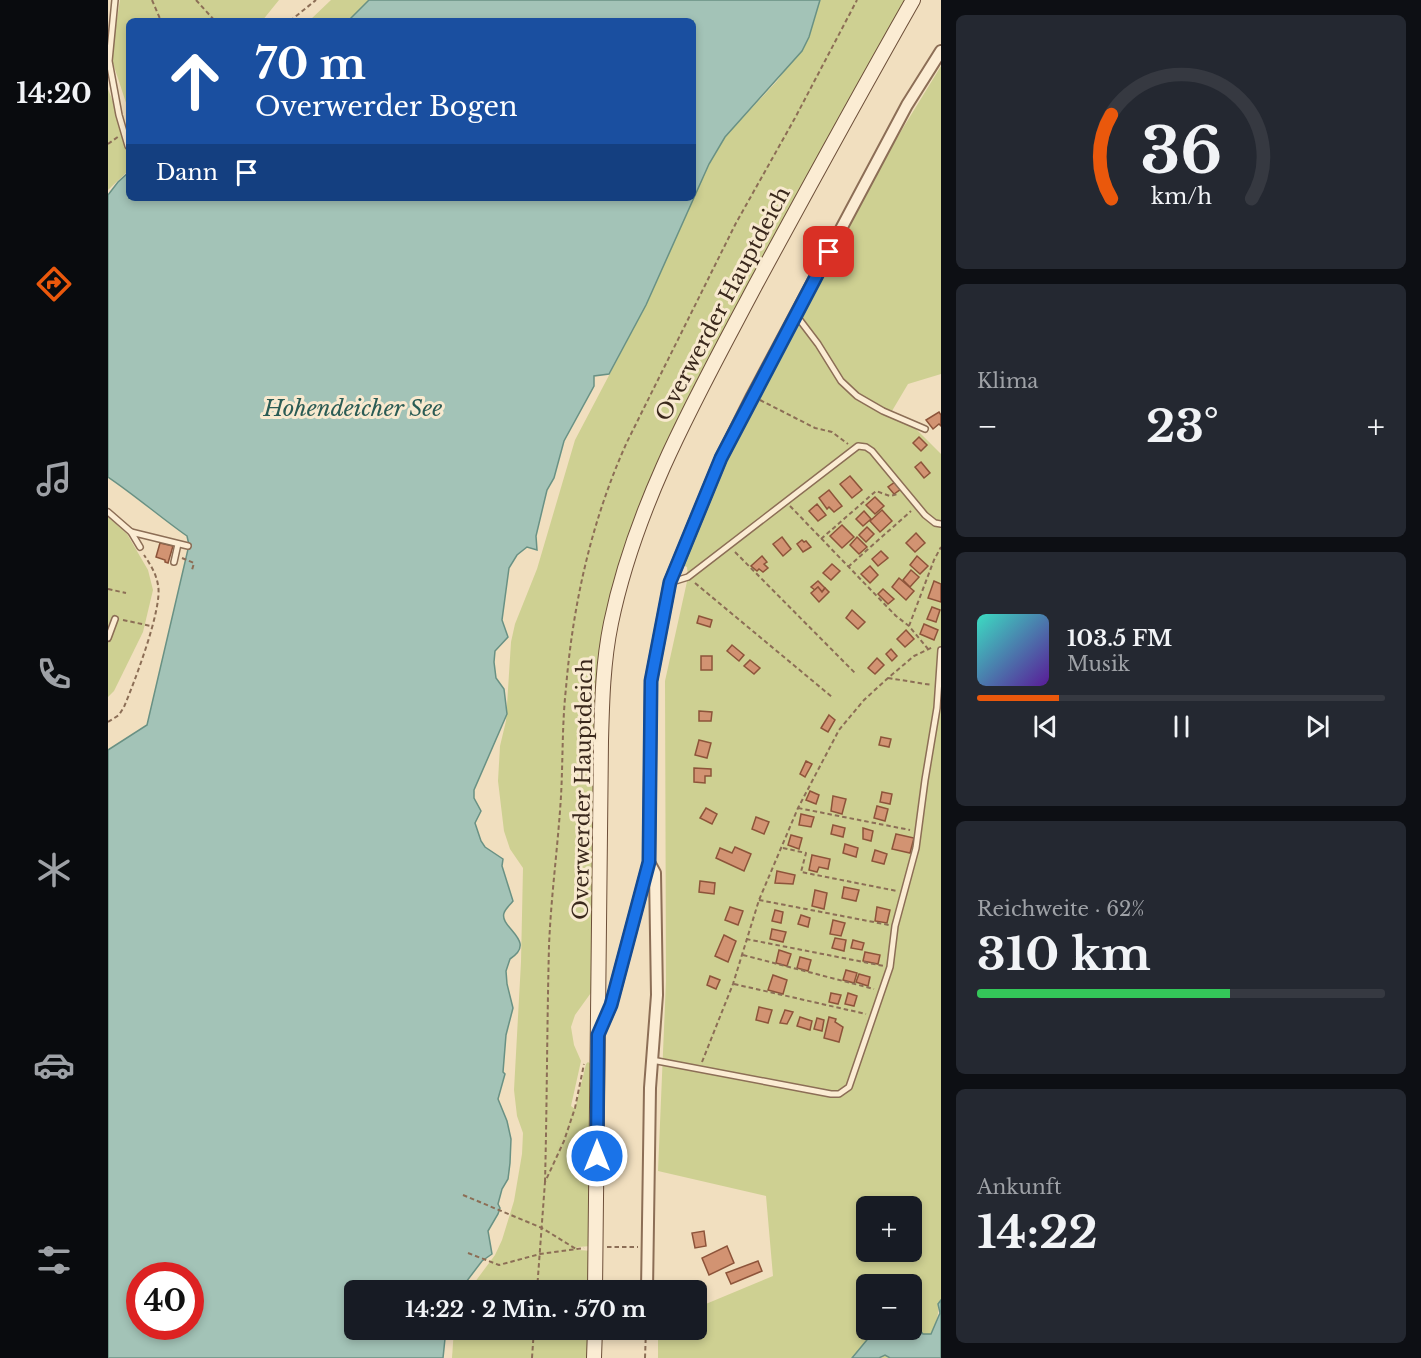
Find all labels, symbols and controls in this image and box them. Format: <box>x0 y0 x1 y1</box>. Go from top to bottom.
text: 70 m <box>255 38 366 90</box>
icon: ahead <box>156 42 234 120</box>
text: 14:20 <box>16 77 92 110</box>
text: Overwerder Bogen <box>255 90 518 123</box>
text: 36 <box>1140 112 1222 190</box>
icon: arrive <box>230 156 263 189</box>
text: Dann <box>156 159 218 186</box>
street label: Overwerder Hauptdeich <box>650 182 796 426</box>
text: km/h <box>1151 183 1212 210</box>
pin <box>803 226 854 277</box>
icon: arrive <box>812 235 845 268</box>
icon: directions <box>33 263 75 305</box>
text: Klima <box>977 369 1038 393</box>
water label: Hohendeicher See <box>263 395 442 422</box>
text: 23° <box>1146 398 1219 454</box>
text: − <box>977 406 998 447</box>
text: + <box>1367 406 1385 447</box>
icon: music <box>33 458 75 500</box>
text: 103.5 FM <box>1067 625 1172 652</box>
text: Musik <box>1067 652 1130 676</box>
icon: phone <box>33 653 75 695</box>
street label: Overwerder Hauptdeich <box>568 658 598 920</box>
icon: previous <box>1029 710 1062 743</box>
icon: pause <box>1165 710 1198 743</box>
icon: next <box>1301 710 1334 743</box>
icon: climate <box>33 849 75 891</box>
text: Reichweite · 62% <box>977 897 1145 921</box>
text: 310 km <box>977 926 1151 982</box>
icon: car <box>33 1044 75 1086</box>
position arrow <box>565 1124 629 1188</box>
text: Ankunft <box>977 1175 1062 1199</box>
map controls <box>856 1196 922 1340</box>
button: + <box>856 1196 922 1262</box>
text: 14:22 <box>977 1204 1098 1260</box>
icon: filters <box>33 1239 75 1281</box>
speed limit sign: 40 <box>126 1262 204 1340</box>
button: − <box>856 1274 922 1340</box>
text: 14:22 · 2 Min. · 570 m <box>405 1296 646 1323</box>

